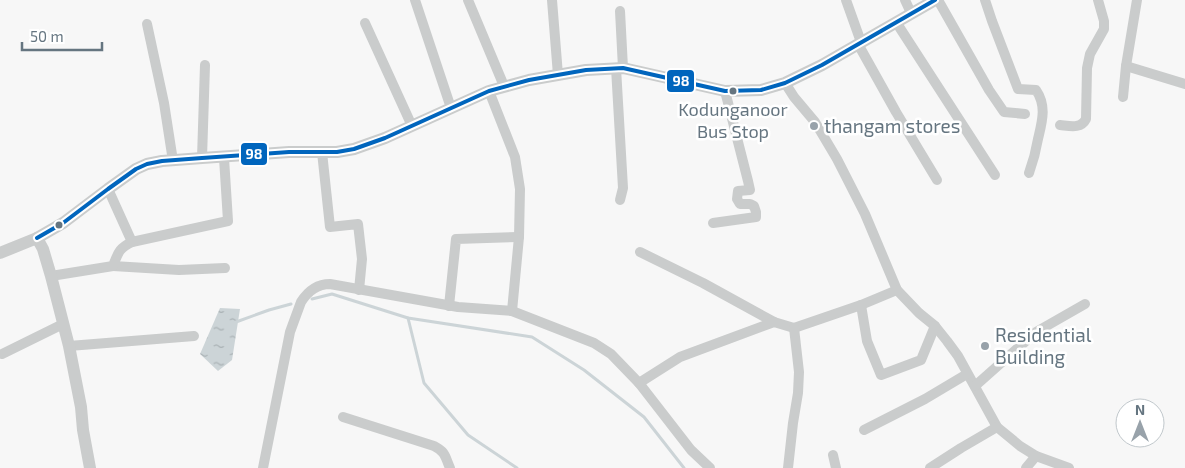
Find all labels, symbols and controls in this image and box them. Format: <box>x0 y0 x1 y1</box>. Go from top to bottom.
scale bar <box>22 20 102 52</box>
text: 50 m <box>30 27 64 45</box>
line badge: 98 <box>666 69 695 93</box>
text: 98 <box>673 72 689 89</box>
marker: Kodunganoor Bus Stop <box>728 86 738 96</box>
place label: Kodunganoor Bus Stop <box>678 98 788 142</box>
place label: thangam stores <box>824 114 960 137</box>
marker: thangam stores <box>808 120 820 132</box>
line badge: 98 <box>240 142 268 166</box>
text: 98 <box>246 145 262 162</box>
unlabelled marker <box>54 220 64 230</box>
place label: Residential Building <box>995 323 1092 368</box>
marker: Residential Building <box>979 340 991 352</box>
north arrow <box>1115 398 1165 448</box>
text: N <box>1135 401 1145 418</box>

